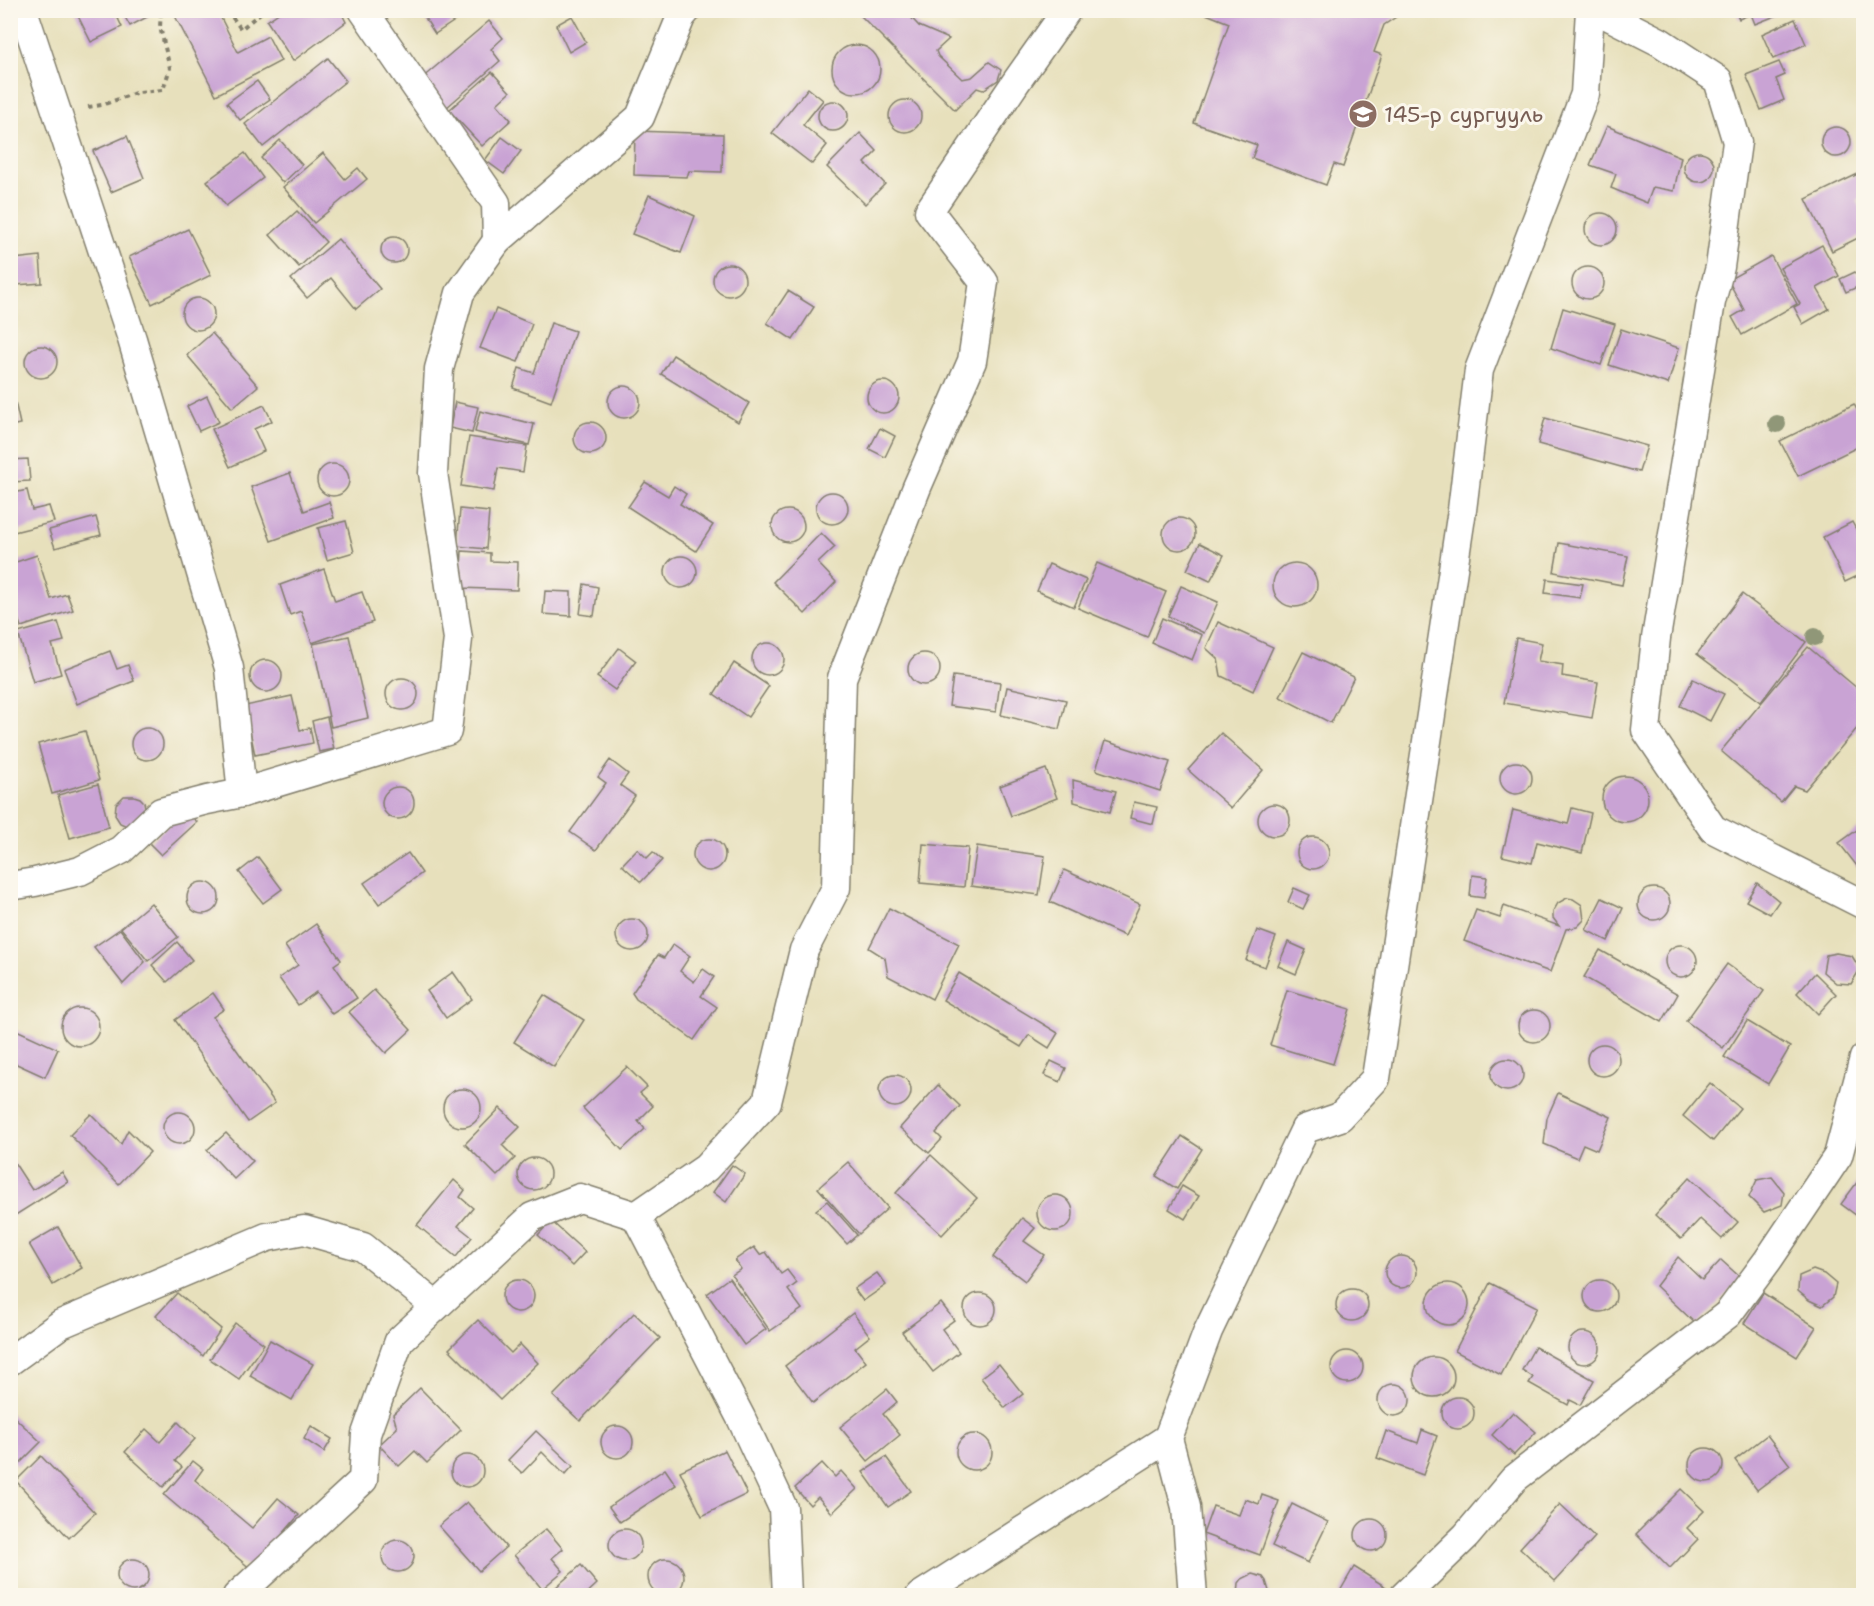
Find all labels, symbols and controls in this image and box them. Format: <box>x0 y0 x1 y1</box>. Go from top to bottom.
school or university icon: 145-р сургууль <box>1347 98 1379 130</box>
place label: 145-р сургууль <box>1384 100 1543 129</box>

